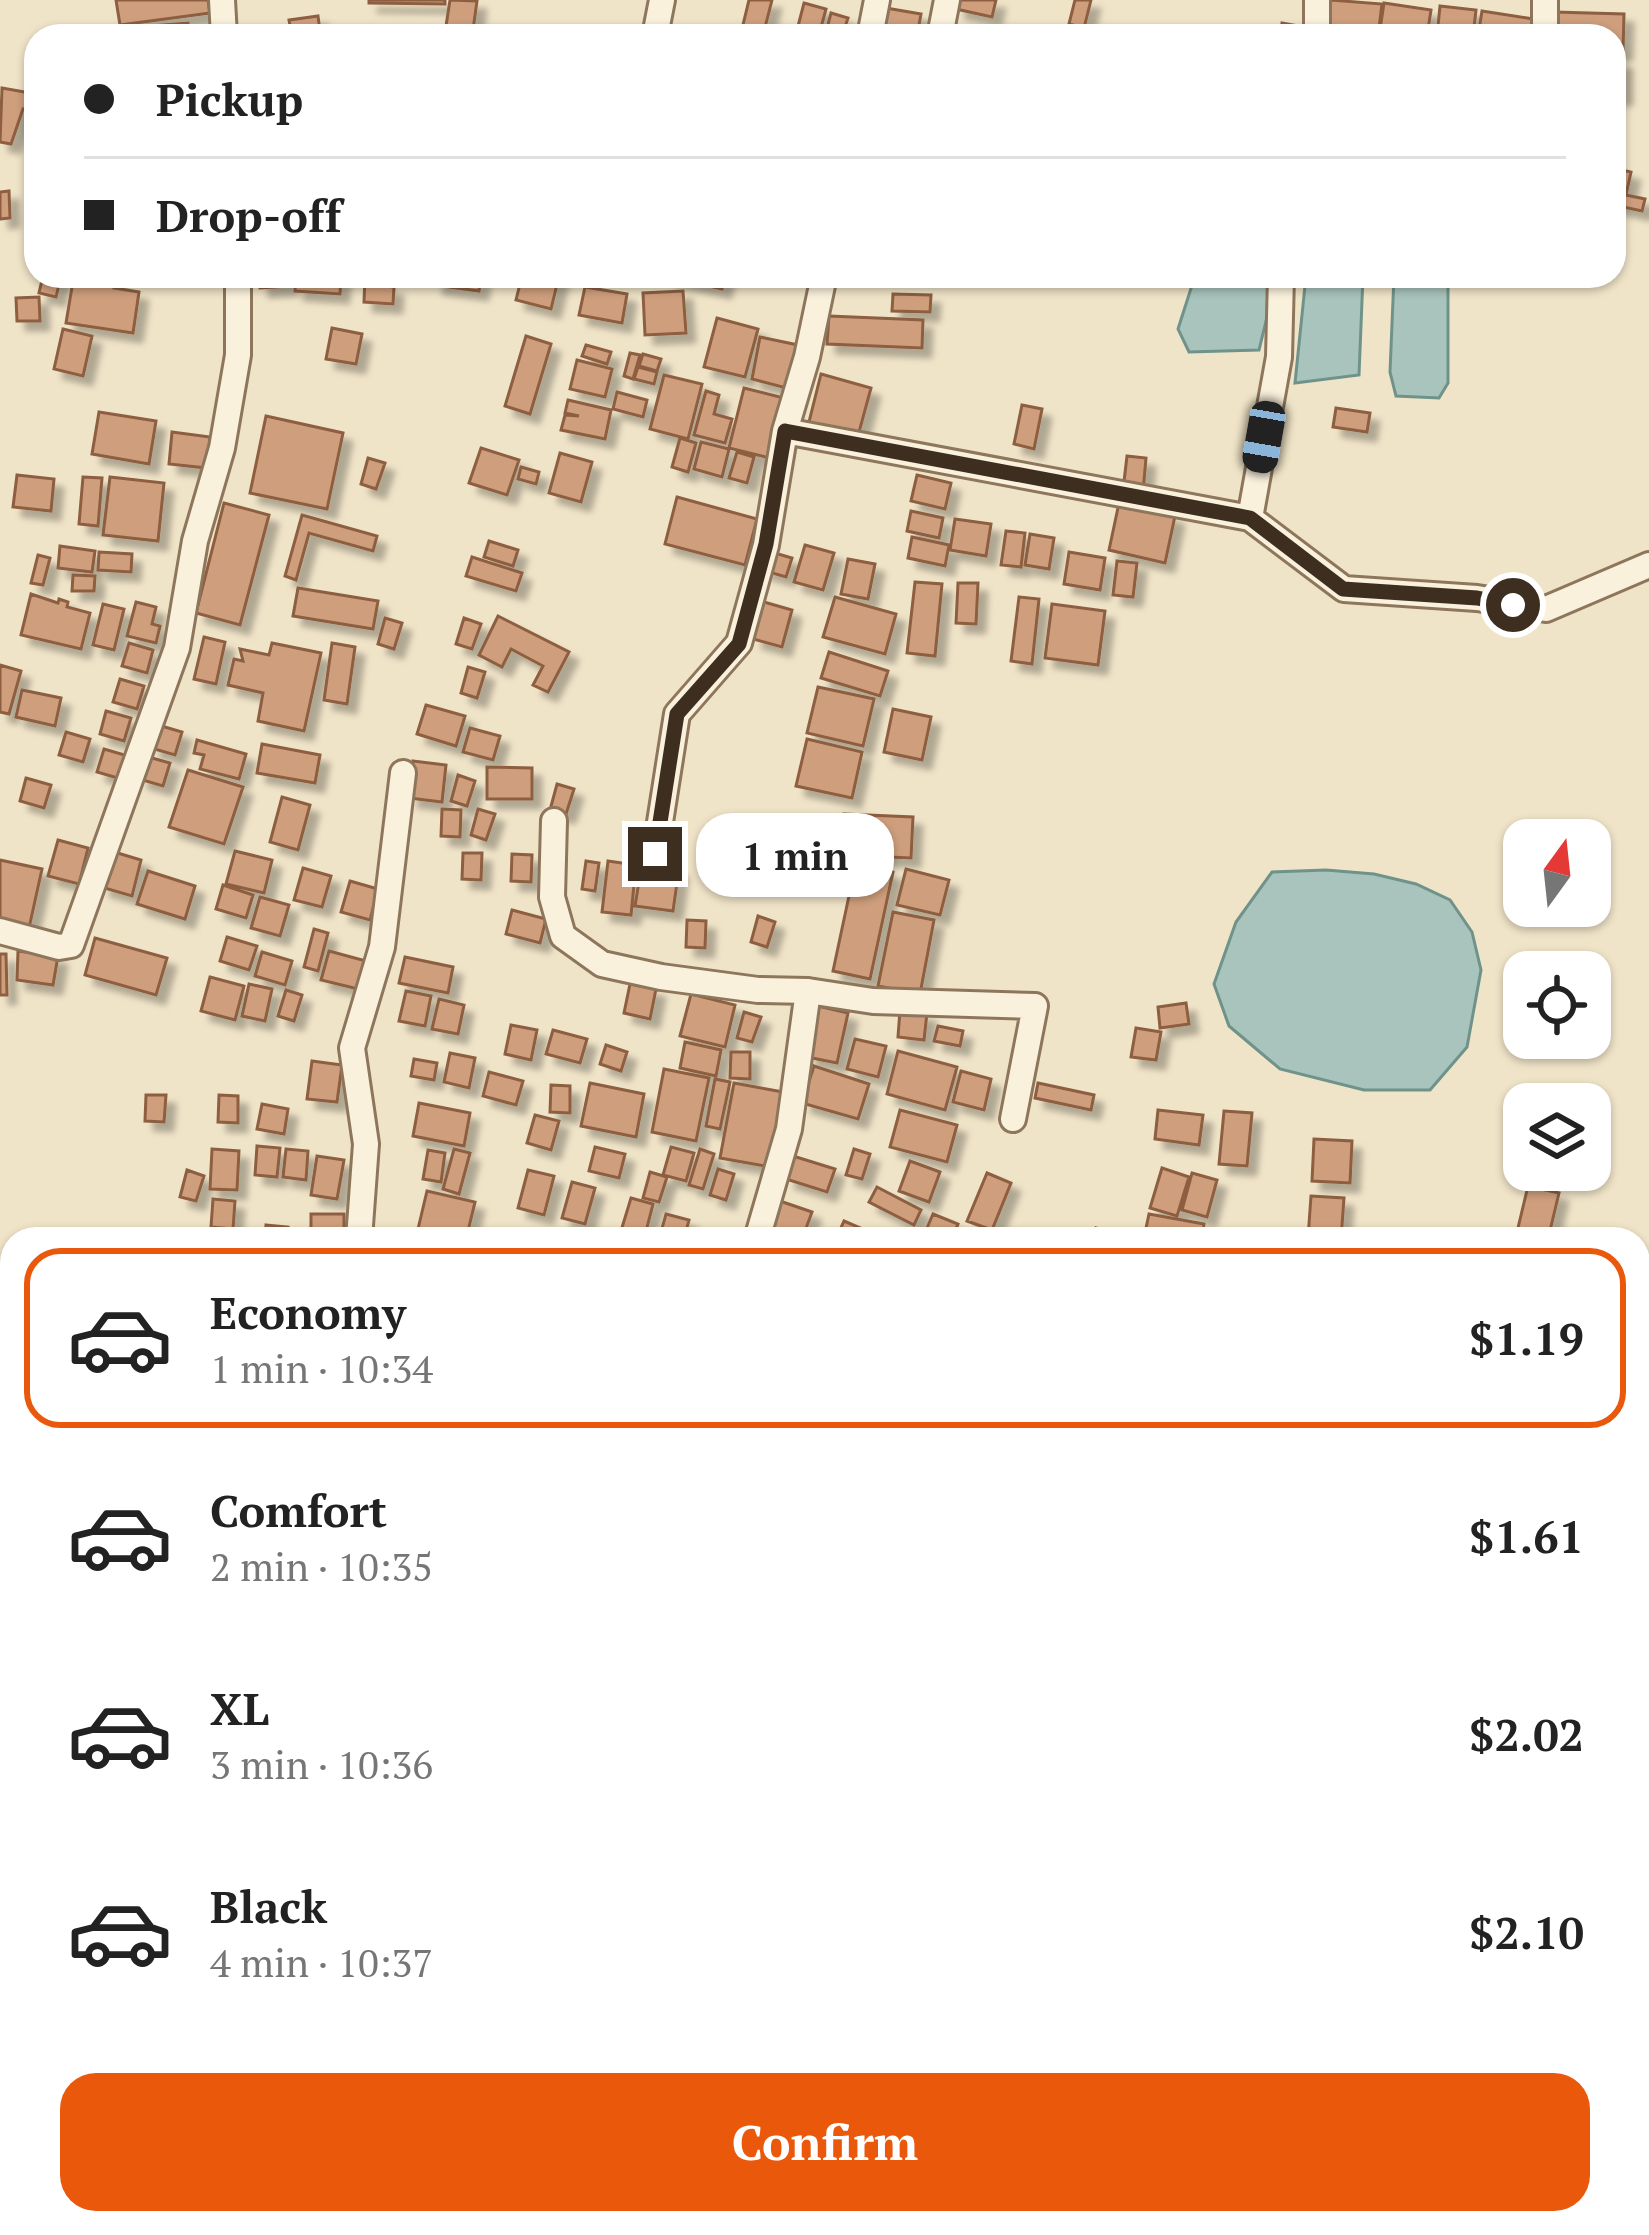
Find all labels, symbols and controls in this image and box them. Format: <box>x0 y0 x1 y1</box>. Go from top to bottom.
text: Pickup <box>156 69 303 129</box>
text: Drop-off <box>156 185 342 245</box>
car <box>1240 398 1288 476</box>
route start <box>1486 578 1540 632</box>
callout: 1 min <box>697 812 895 896</box>
north arrow <box>1503 819 1611 927</box>
map controls <box>1503 819 1611 1191</box>
route end <box>628 827 682 881</box>
text: 1 min <box>742 829 848 881</box>
button: locate <box>1503 951 1611 1059</box>
button: layers <box>1503 1083 1611 1191</box>
text: Economy <box>210 1282 406 1342</box>
icon: car <box>66 1284 174 1392</box>
text: $1.19 <box>1469 1308 1584 1368</box>
text: 1 min · 10:34 <box>210 1342 433 1394</box>
text: Comfort <box>210 1480 387 1540</box>
icon: car <box>66 1482 174 1590</box>
text: $1.61 <box>1469 1506 1584 1566</box>
text: 2 min · 10:35 <box>210 1540 433 1592</box>
text: XL <box>210 1678 269 1738</box>
icon: car <box>66 1680 174 1788</box>
text: $2.02 <box>1469 1704 1584 1764</box>
text: 3 min · 10:36 <box>210 1738 433 1790</box>
text: Black <box>210 1876 327 1936</box>
icon: car <box>66 1878 174 1986</box>
text: $2.10 <box>1469 1902 1584 1962</box>
text: 4 min · 10:37 <box>210 1936 433 1988</box>
button: Confirm <box>60 2073 1590 2211</box>

